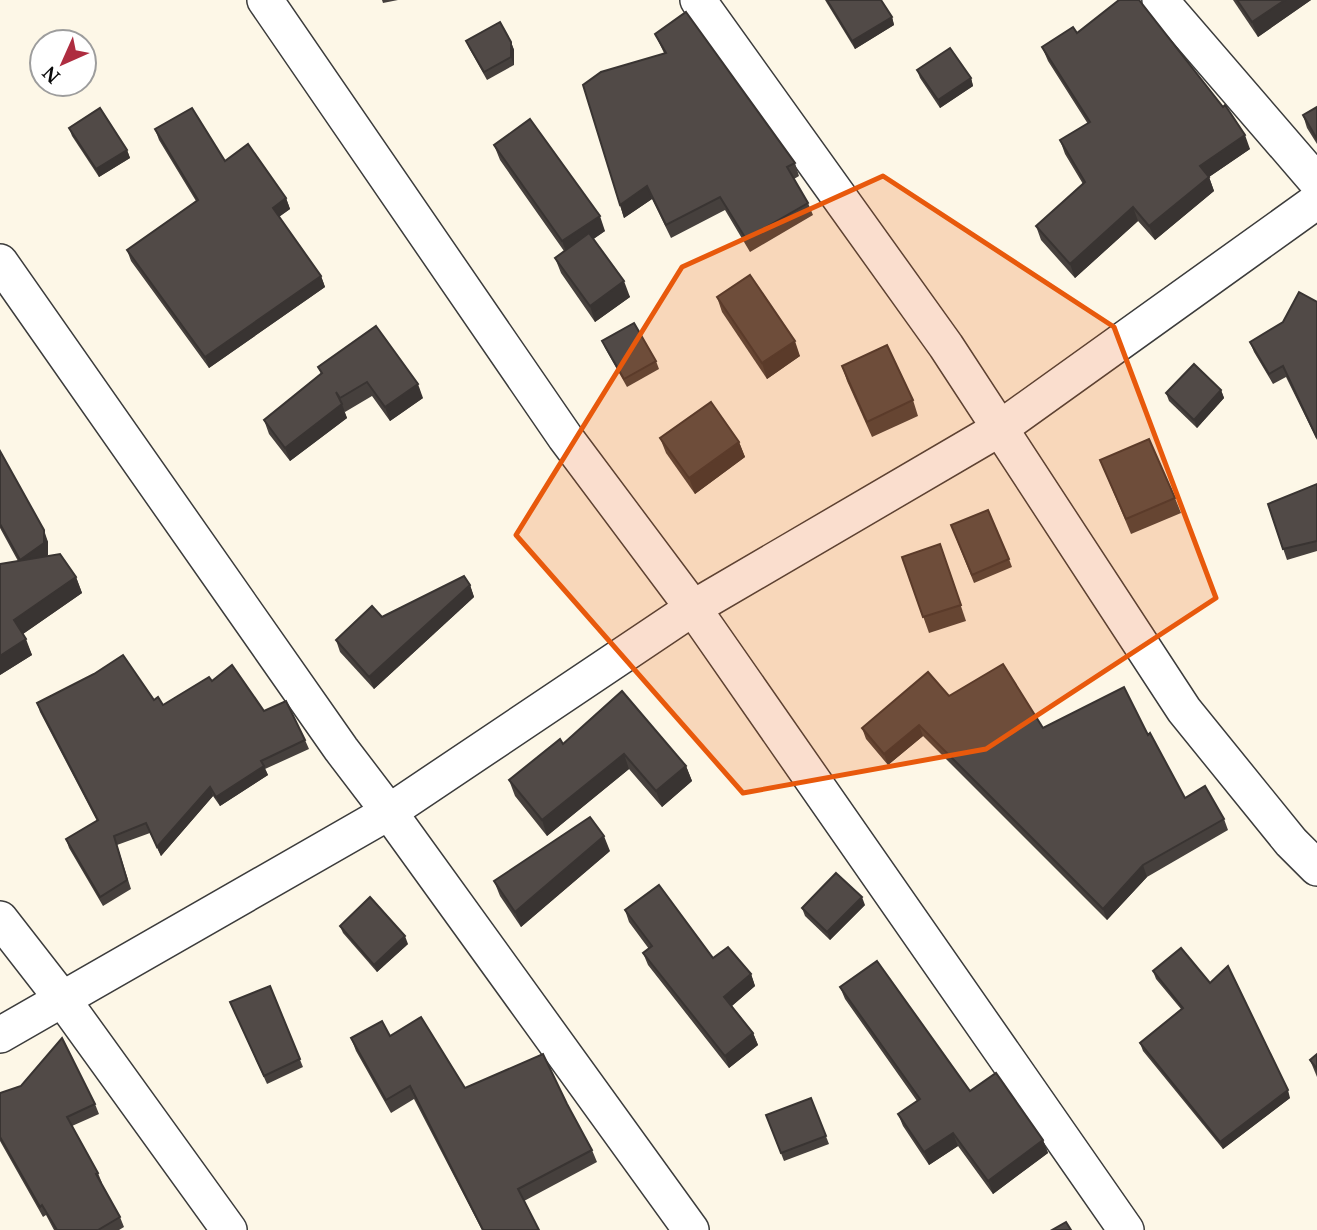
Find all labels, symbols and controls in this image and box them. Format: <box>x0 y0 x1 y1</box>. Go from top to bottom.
north arrow <box>28 28 98 98</box>
text: N <box>36 61 65 90</box>

